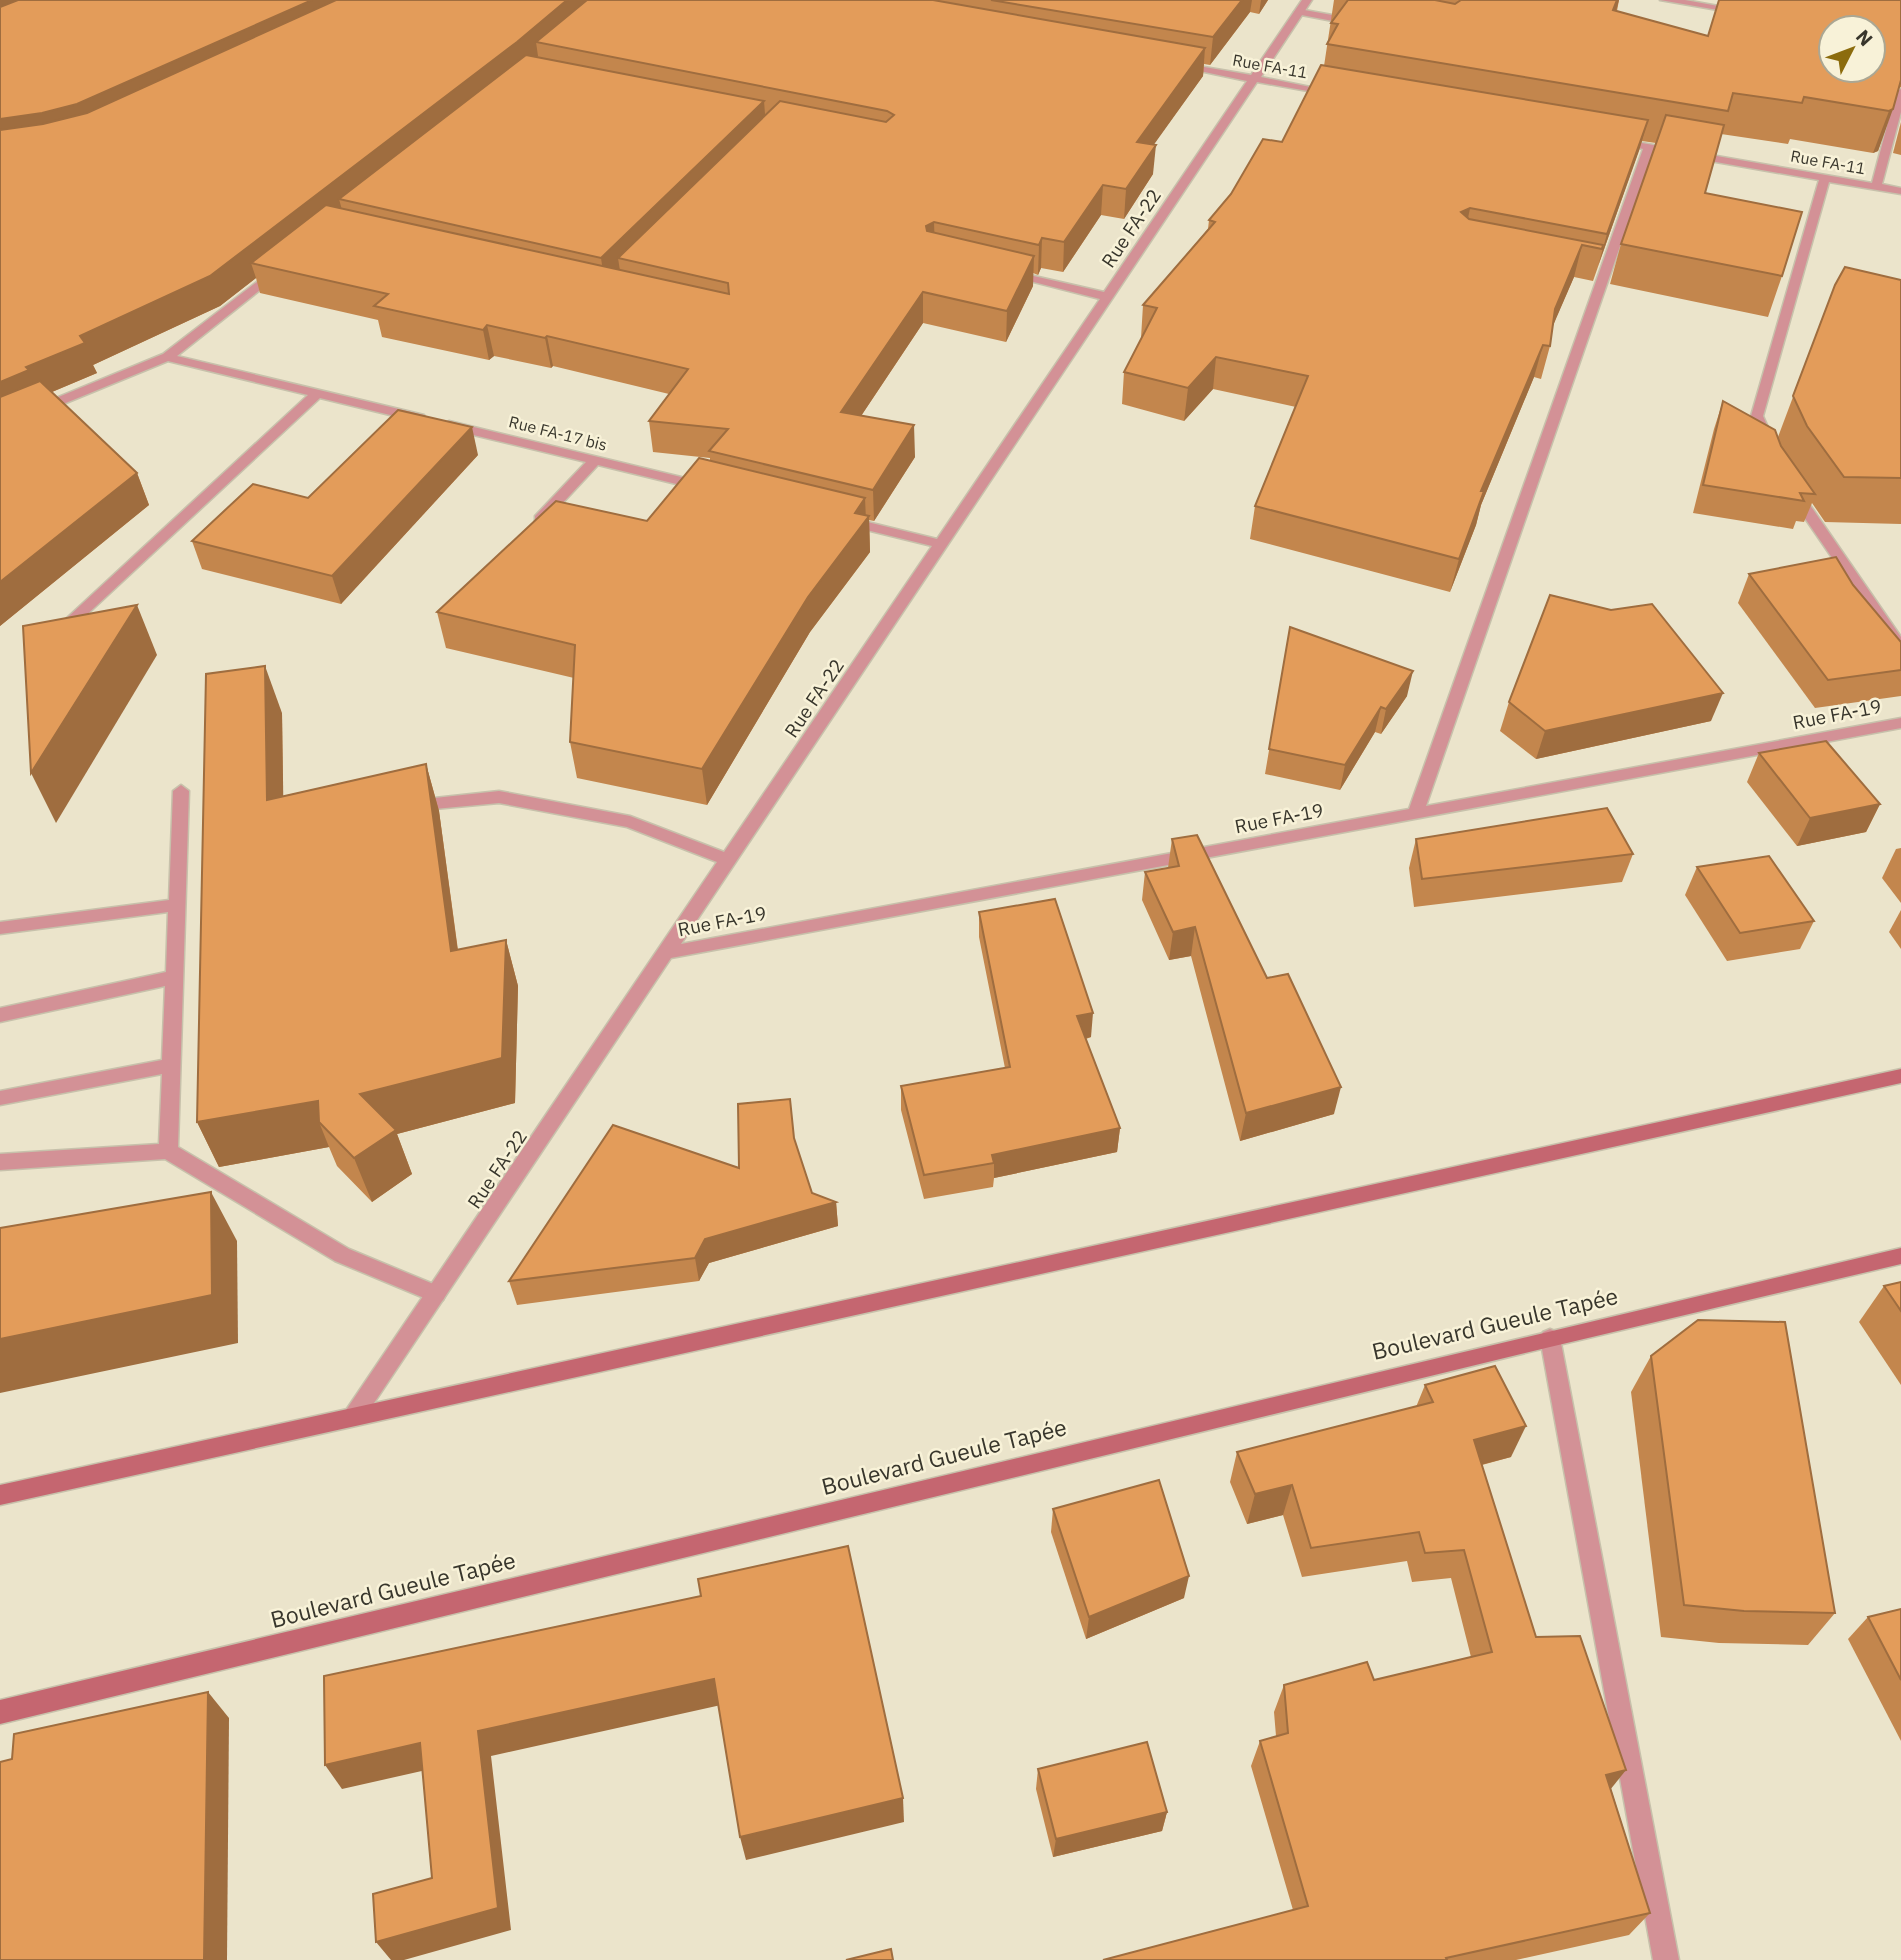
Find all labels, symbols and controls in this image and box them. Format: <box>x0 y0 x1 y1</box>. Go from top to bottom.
north arrow <box>1817 14 1887 84</box>
text: N <box>1851 24 1878 51</box>
street label: Rue FA-11 <box>1231 50 1309 82</box>
street label: Rue FA-11 <box>1789 146 1867 178</box>
street label: Rue FA-22 <box>1096 184 1166 272</box>
street label: Rue FA-17 bis <box>507 411 609 455</box>
street label: Rue FA-22 <box>779 654 849 742</box>
street label: Rue FA-19 <box>1791 694 1883 734</box>
street label: Rue FA-19 <box>1233 798 1325 838</box>
street label: Rue FA-19 <box>676 901 768 941</box>
street label: Rue FA-22 <box>462 1125 532 1213</box>
street label: Boulevard Gueule Tapée <box>1369 1280 1621 1366</box>
street label: Boulevard Gueule Tapée <box>818 1411 1069 1501</box>
street label: Boulevard Gueule Tapée <box>267 1544 518 1634</box>

